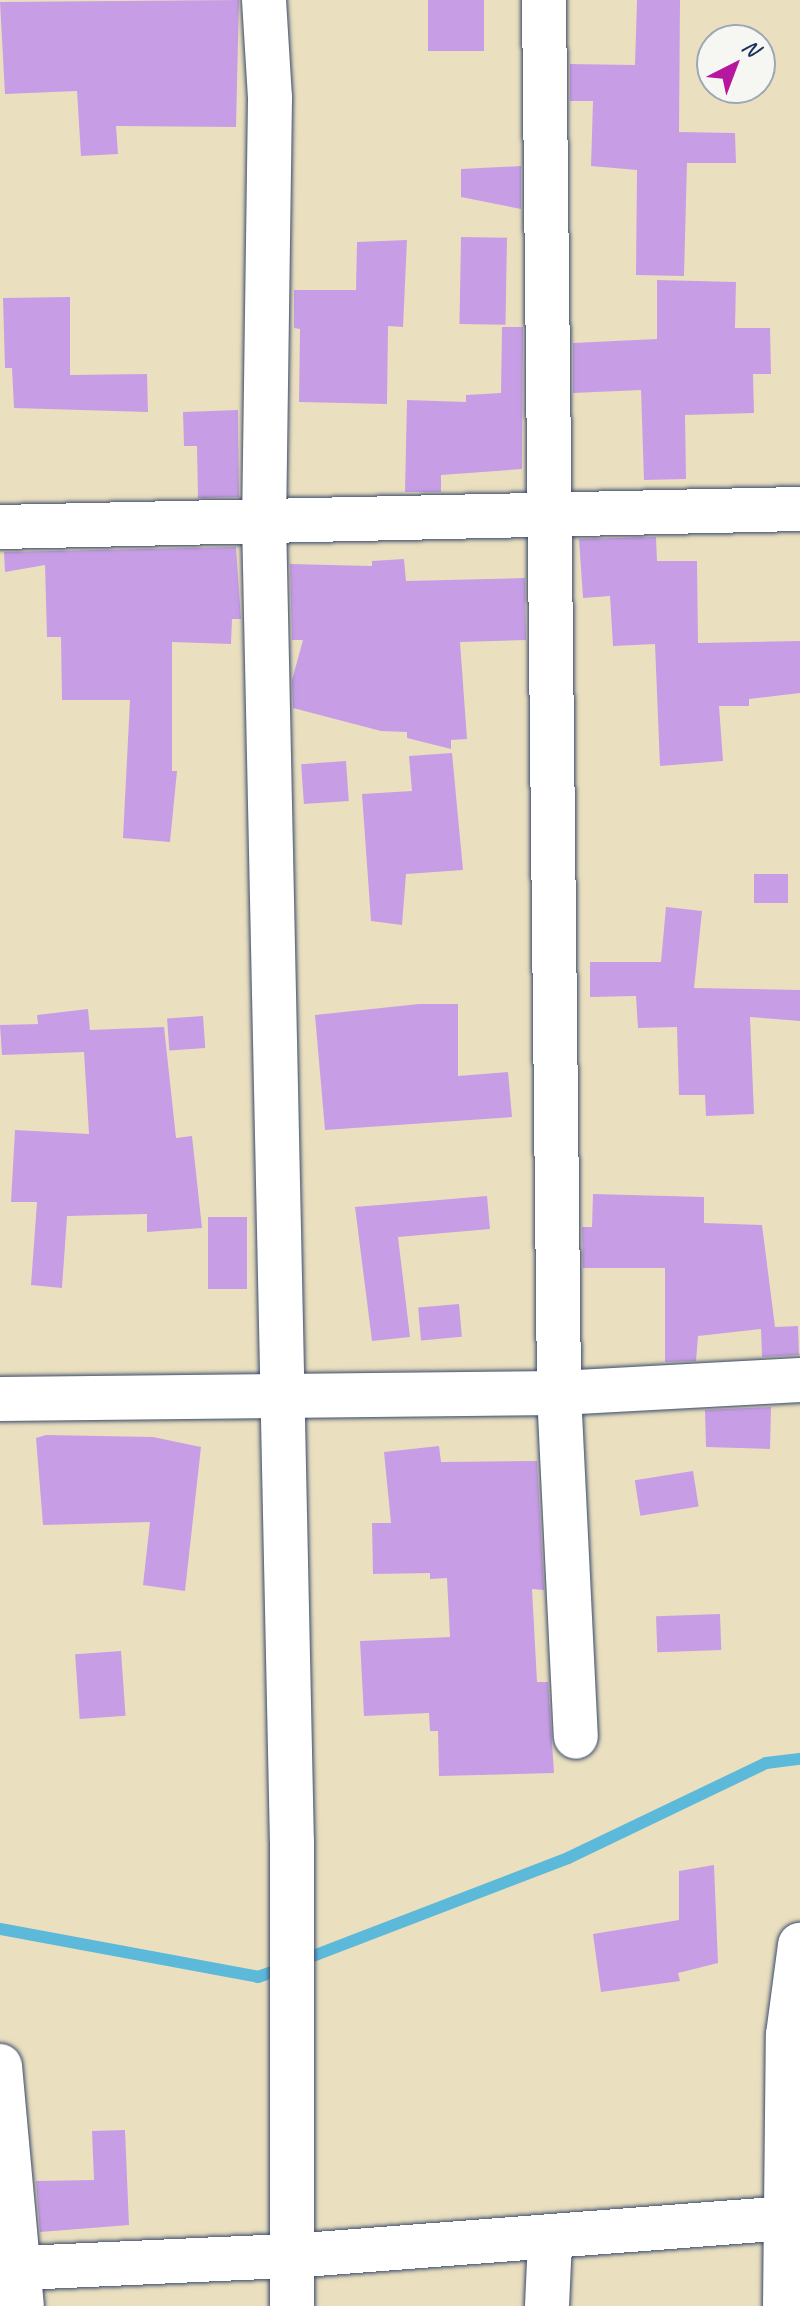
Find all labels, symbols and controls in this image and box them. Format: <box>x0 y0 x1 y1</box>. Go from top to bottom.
north arrow <box>696 24 776 104</box>
text: N <box>736 33 765 63</box>

